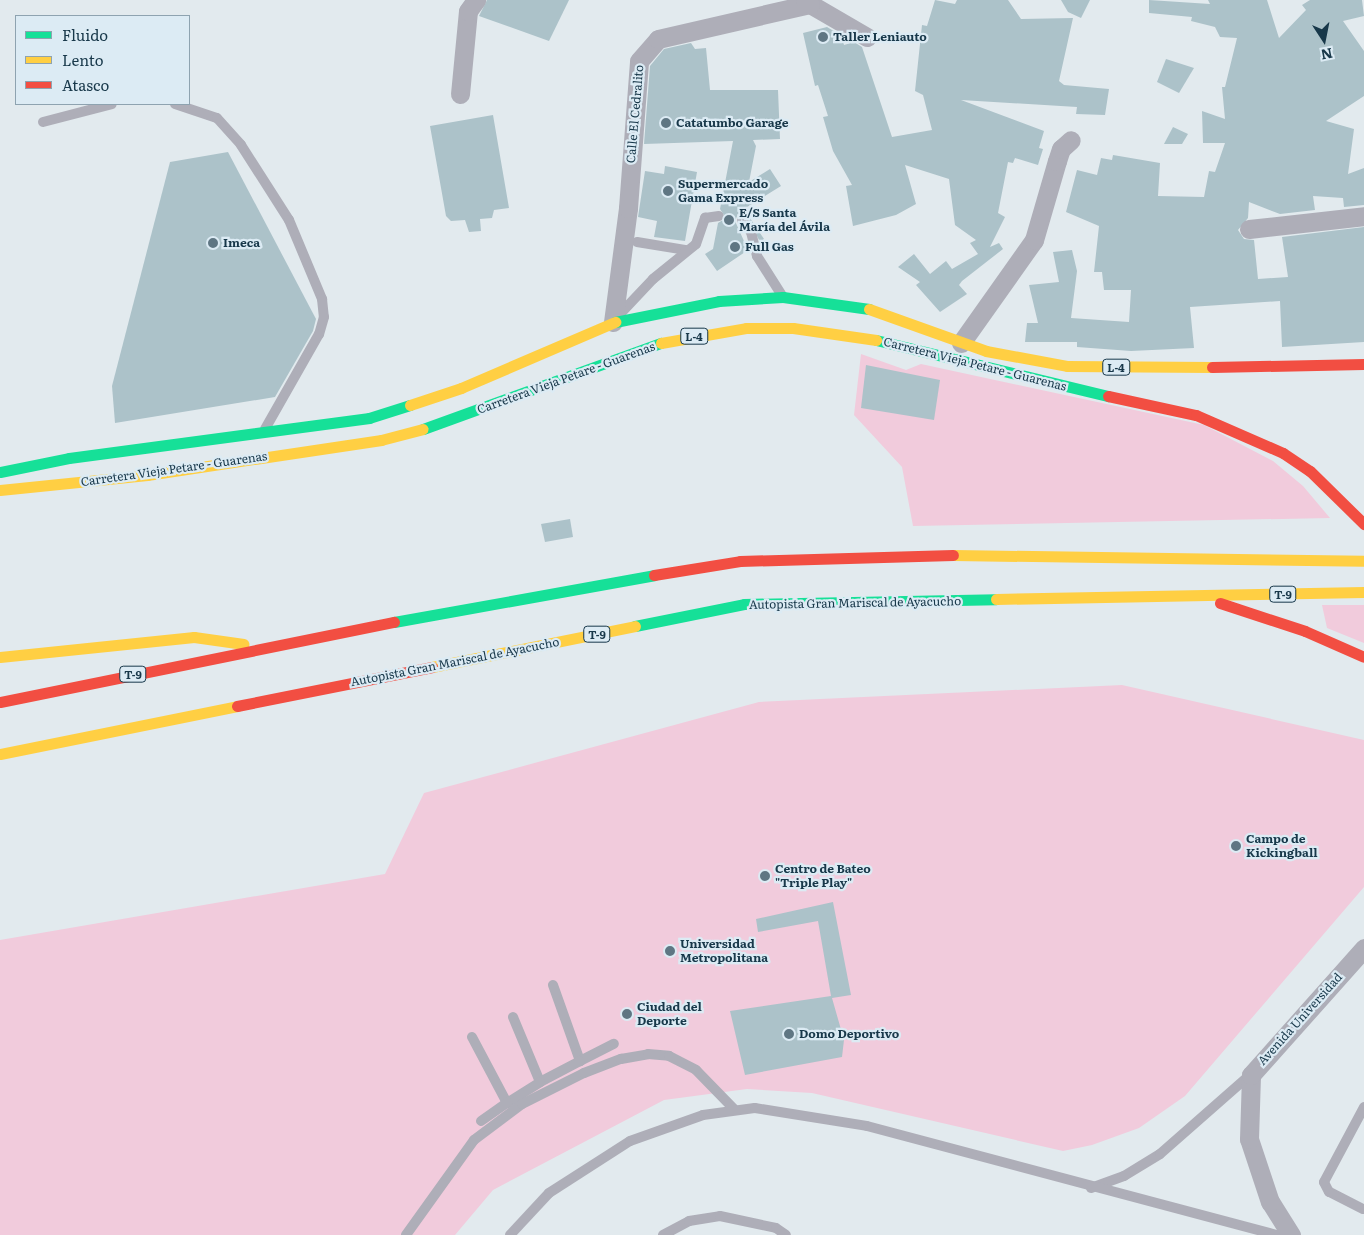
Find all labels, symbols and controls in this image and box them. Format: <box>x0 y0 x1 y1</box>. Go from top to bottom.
legend <box>15 15 190 105</box>
north arrow <box>1299 15 1349 65</box>
text: Fluido <box>62 23 108 46</box>
place label: Taller Leniauto <box>833 30 927 44</box>
marker: Taller Leniauto <box>817 31 829 43</box>
text: N <box>1319 44 1335 66</box>
text: Lento <box>62 48 103 71</box>
street label: Calle El Cedralito <box>624 64 646 164</box>
text: Atasco <box>62 73 109 96</box>
place label: Catatumbo Garage <box>676 116 789 130</box>
marker: Catatumbo Garage <box>660 117 672 129</box>
place label: Supermercado Gama Express <box>678 177 768 205</box>
marker: Supermercado Gama Express <box>662 185 674 197</box>
place label: E/S Santa María del Ávila <box>739 206 830 234</box>
marker: E/S Santa María del Ávila <box>723 214 735 226</box>
place label: Imeca <box>223 236 260 250</box>
marker: Imeca <box>207 237 219 249</box>
place label: Full Gas <box>745 240 794 254</box>
marker: Full Gas <box>729 241 741 253</box>
road number: L-4 <box>680 328 708 344</box>
street label: Carretera Vieja Petare - Guarenas <box>882 334 1068 394</box>
street label: Carretera Vieja Petare - Guarenas <box>475 339 657 417</box>
road number: L-4 <box>1102 358 1130 376</box>
street label: Carretera Vieja Petare - Guarenas <box>80 449 268 489</box>
road number: T-9 <box>1269 586 1297 602</box>
street label: Autopista Gran Mariscal de Ayacucho <box>749 594 961 612</box>
road number: T-9 <box>583 626 611 642</box>
street label: Autopista Gran Mariscal de Ayacucho <box>349 635 561 689</box>
road number: T-9 <box>119 666 147 682</box>
place label: Campo de Kickingball <box>1246 832 1318 860</box>
marker: Campo de Kickingball <box>1230 840 1242 852</box>
place label: Centro de Bateo "Triple Play" <box>775 862 871 890</box>
marker: Centro de Bateo "Triple Play" <box>759 870 771 882</box>
place label: Universidad Metropolitana <box>680 937 768 965</box>
marker: Universidad Metropolitana <box>664 945 676 957</box>
street label: Avenida Universidad <box>1255 970 1345 1068</box>
place label: Ciudad del Deporte <box>637 1000 702 1028</box>
marker: Ciudad del Deporte <box>621 1008 633 1020</box>
place label: Domo Deportivo <box>799 1027 899 1041</box>
marker: Domo Deportivo <box>783 1028 795 1040</box>

